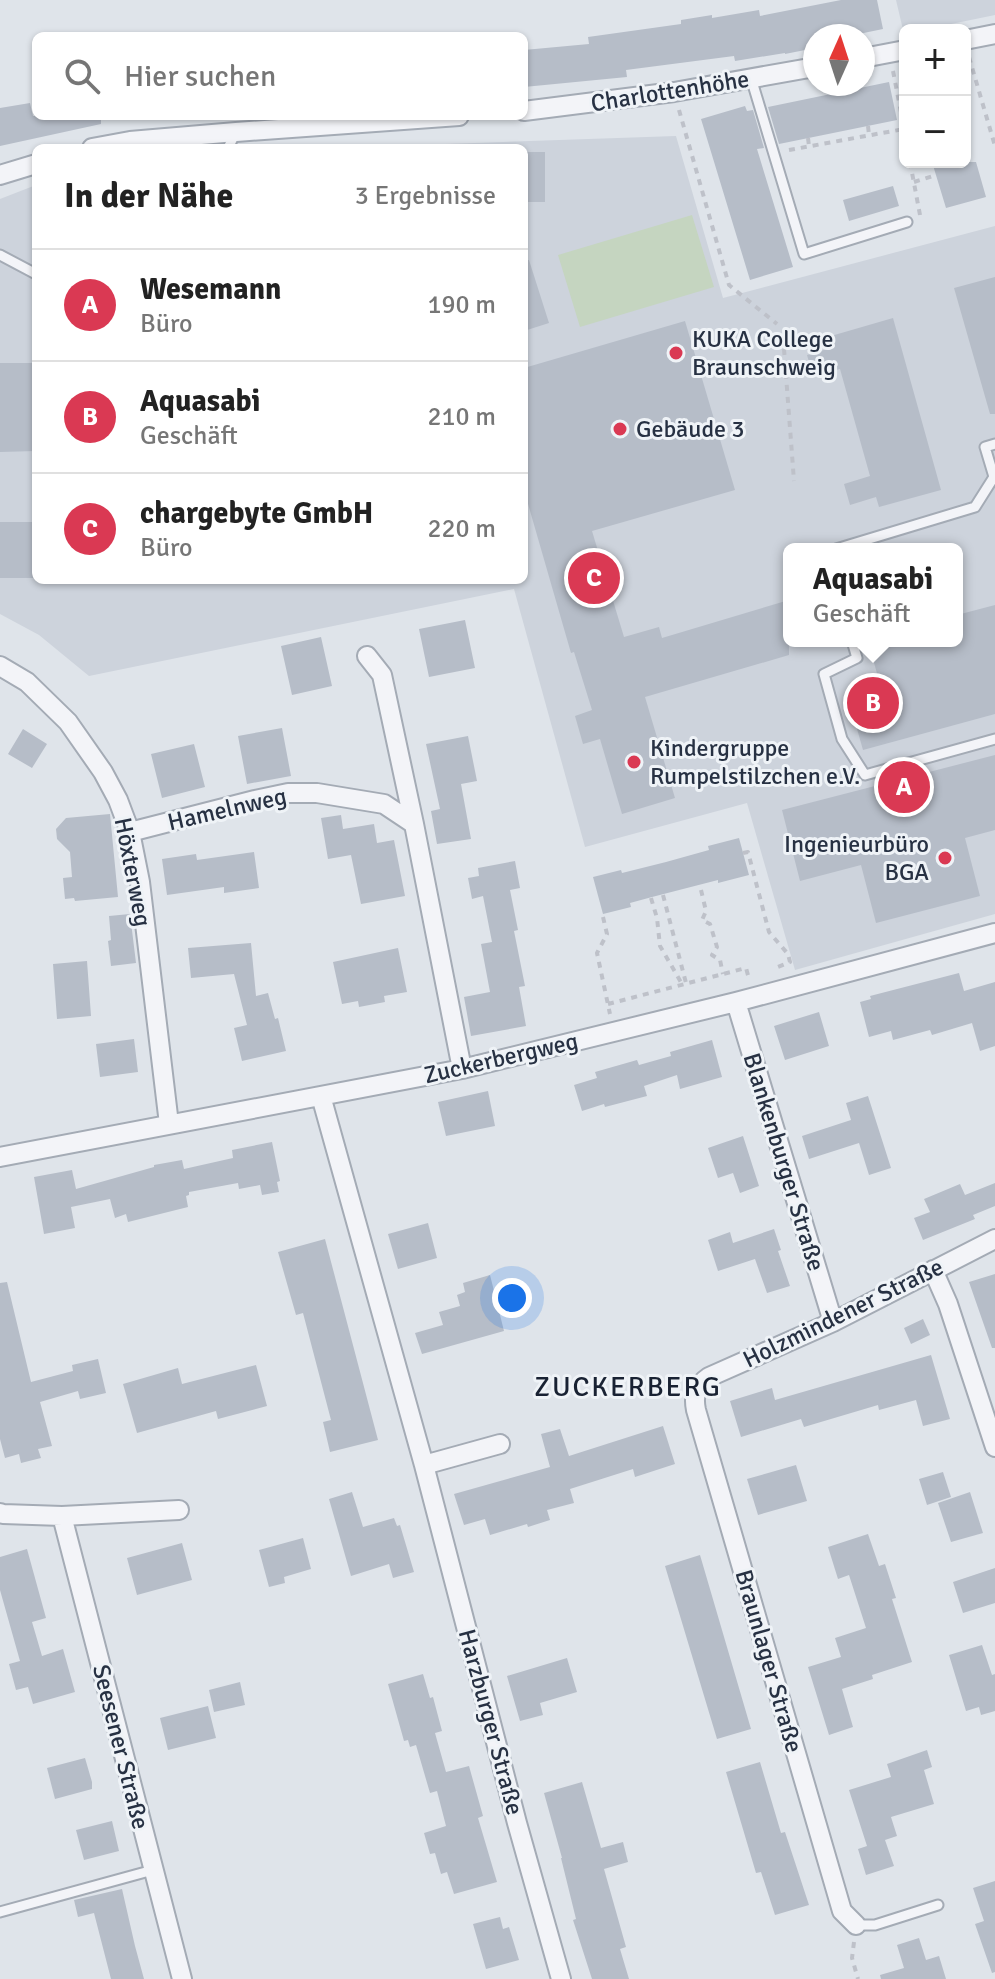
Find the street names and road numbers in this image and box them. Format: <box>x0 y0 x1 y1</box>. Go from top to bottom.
street label: Charlottenhöhe <box>589 64 751 118</box>
street label: Hamelnweg <box>165 781 289 837</box>
street label: Höxterweg <box>108 815 158 929</box>
street label: Zuckerbergweg <box>421 1026 581 1090</box>
street label: Blankenburger Straße <box>737 1049 831 1275</box>
street label: Holzmindener Straße <box>738 1251 948 1375</box>
street label: Braunlager Straße <box>729 1566 809 1756</box>
street label: Harzburger Straße <box>452 1626 530 1818</box>
street label: Seesener Straße <box>86 1662 156 1832</box>

